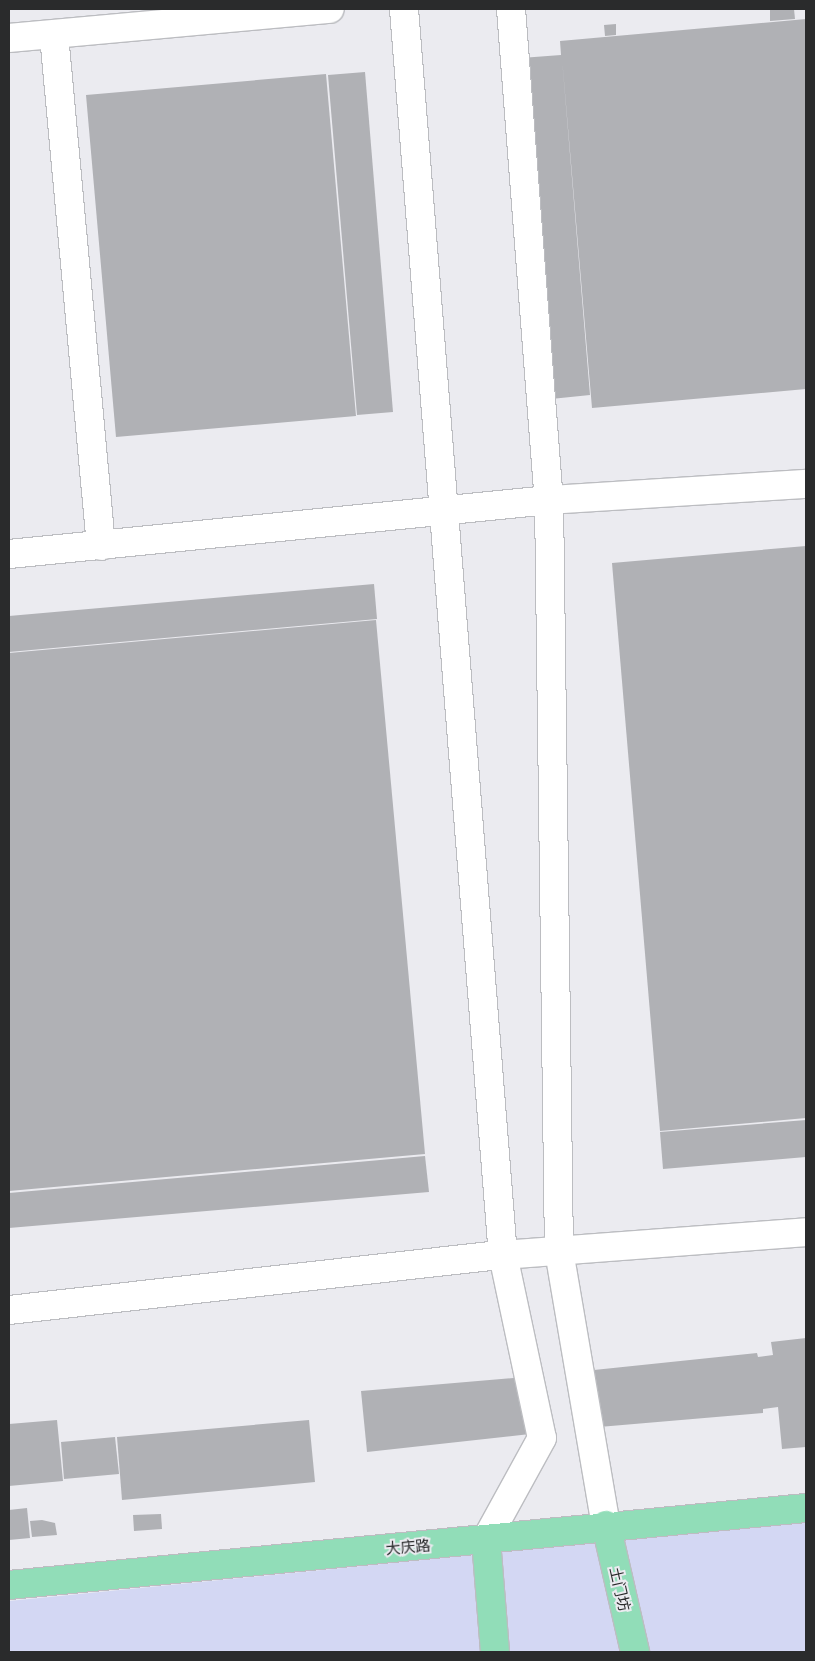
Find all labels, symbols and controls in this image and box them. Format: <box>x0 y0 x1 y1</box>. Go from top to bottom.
street label: 大庆路 <box>385 1536 431 1558</box>
street label: 土门坊 <box>606 1565 634 1613</box>

